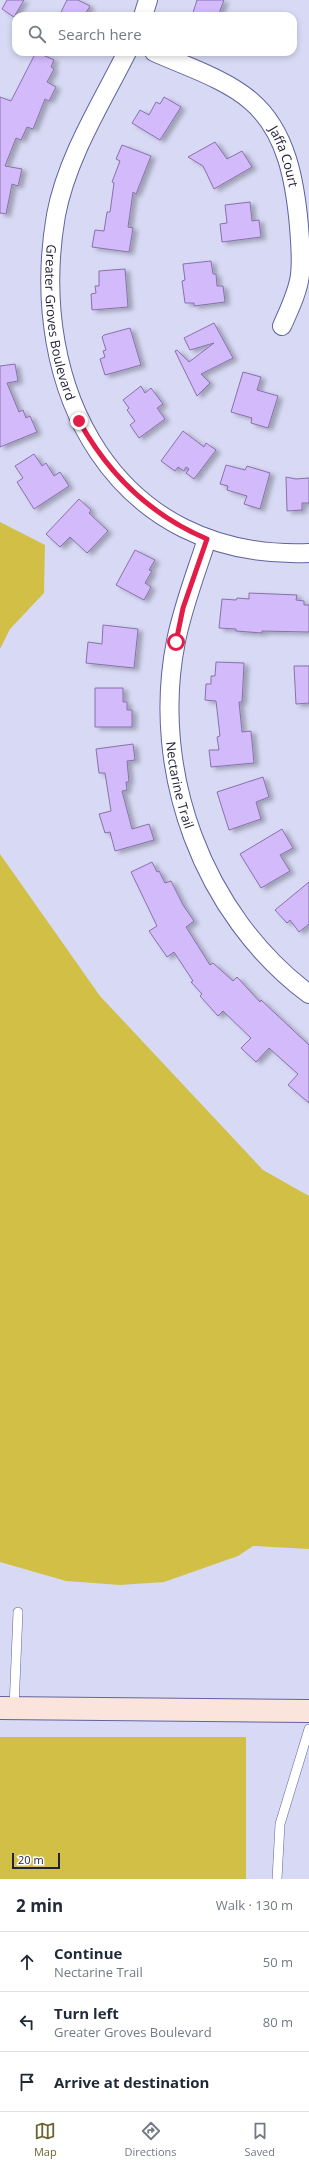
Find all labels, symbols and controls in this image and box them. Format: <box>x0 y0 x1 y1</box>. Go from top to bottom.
search box <box>12 12 297 56</box>
icon: search <box>26 23 48 45</box>
text: Search here <box>58 24 142 44</box>
street label: Jaffa Court <box>264 120 303 189</box>
street label: Greater Groves Boulevard <box>41 244 80 403</box>
route end <box>70 412 88 430</box>
route start <box>167 633 185 651</box>
street label: Nectarine Trail <box>162 740 198 831</box>
scale bar <box>12 1851 60 1870</box>
text: 20 m <box>18 1852 44 1867</box>
text: 2 min <box>16 1894 63 1917</box>
text: Walk · 130 m <box>216 1896 293 1914</box>
text: Continue <box>54 1943 122 1963</box>
icon: ahead <box>16 1951 38 1973</box>
text: 50 m <box>263 1953 293 1971</box>
text: Nectarine Trail <box>54 1963 143 1981</box>
text: Turn left <box>54 2003 119 2023</box>
icon: left <box>16 2011 38 2033</box>
text: 80 m <box>263 2013 293 2031</box>
text: Greater Groves Boulevard <box>54 2023 212 2041</box>
icon: arrive <box>16 2071 38 2093</box>
text: Arrive at destination <box>54 2072 209 2092</box>
tab: Map <box>34 2120 57 2159</box>
tab: Directions <box>125 2120 177 2159</box>
tab: Saved <box>244 2120 275 2159</box>

